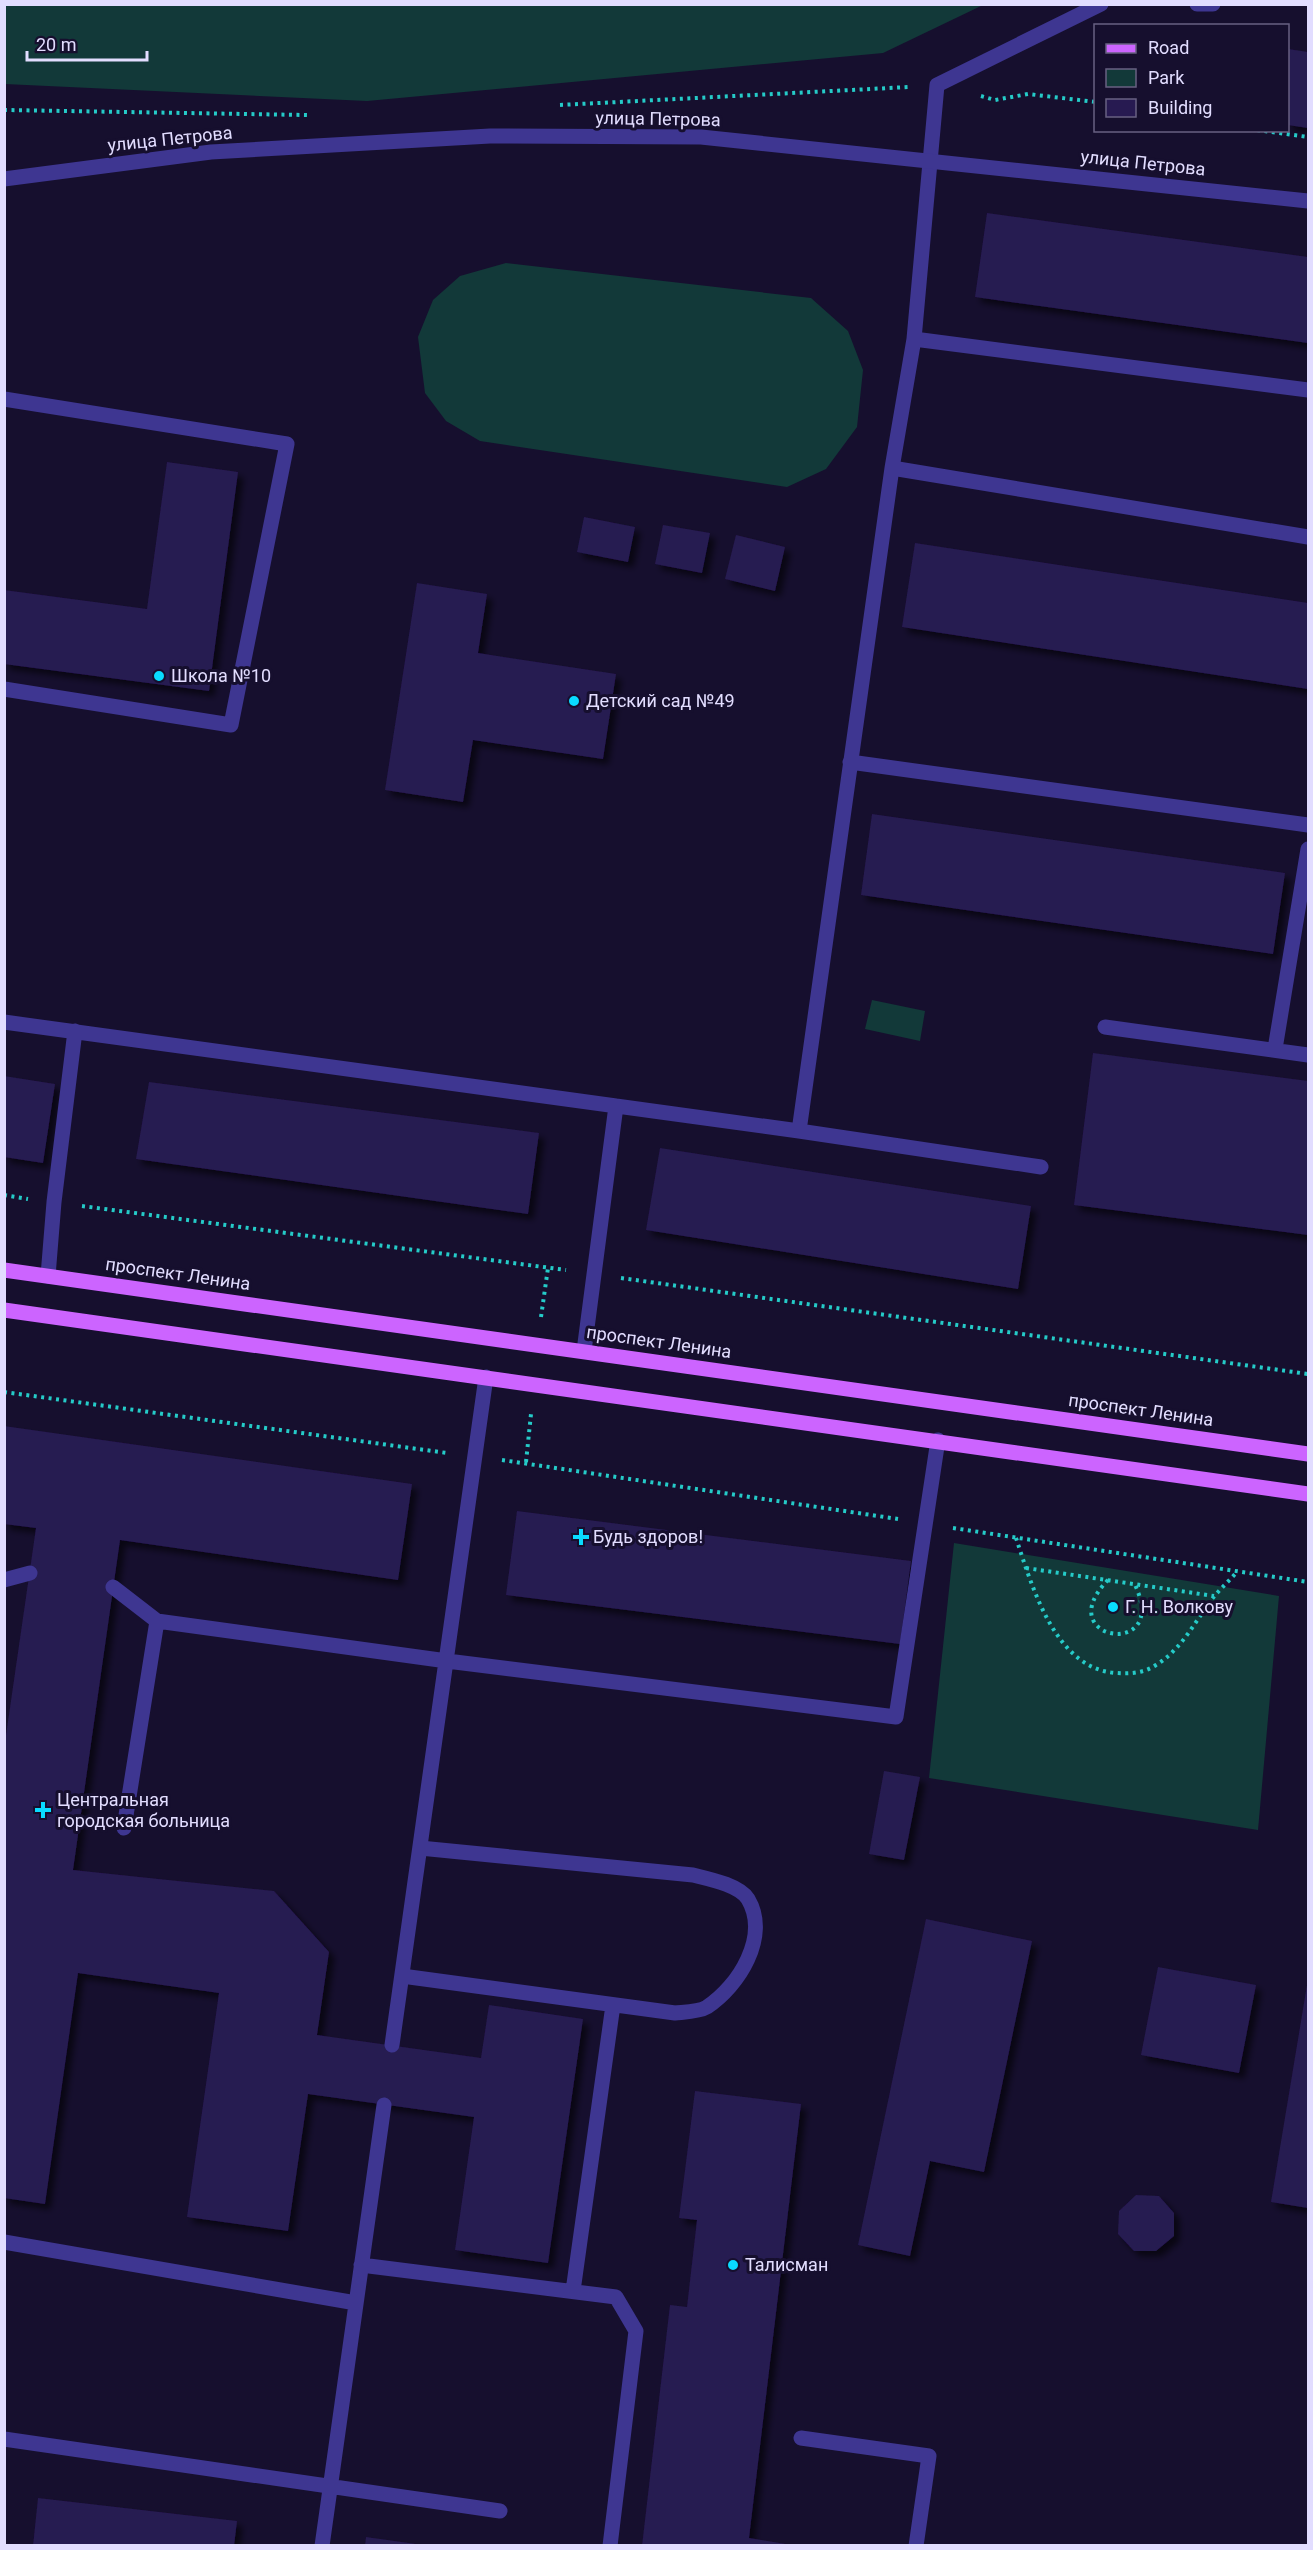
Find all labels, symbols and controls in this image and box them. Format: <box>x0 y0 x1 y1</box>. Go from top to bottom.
scale bar <box>27 24 147 62</box>
legend <box>1094 24 1289 132</box>
text: 20 m <box>36 34 76 55</box>
text: Road <box>1148 37 1189 58</box>
text: Park <box>1148 67 1185 88</box>
text: Building <box>1148 97 1212 118</box>
street label: улица Петрова <box>595 107 721 130</box>
street label: улица Петрова <box>107 122 233 155</box>
street label: улица Петрова <box>1080 146 1206 179</box>
place label: Школа №10 <box>171 665 271 686</box>
marker: Школа №10 <box>152 669 166 683</box>
place label: Детский сад №49 <box>586 690 735 711</box>
marker: Детский сад №49 <box>567 694 581 708</box>
street label: проспект Ленина <box>104 1253 252 1294</box>
street label: проспект Ленина <box>585 1321 733 1362</box>
street label: проспект Ленина <box>1067 1389 1215 1430</box>
place label: Будь здоров! <box>593 1526 703 1547</box>
marker: Будь здоров! <box>574 1530 588 1544</box>
place label: Г. Н. Волкову <box>1125 1596 1234 1617</box>
marker: Г. Н. Волкову <box>1106 1600 1120 1614</box>
place label: Центральная городская больница <box>57 1789 230 1831</box>
marker: Центральная городская больница <box>34 1801 52 1819</box>
place label: Талисман <box>745 2254 828 2275</box>
marker: Талисман <box>726 2258 740 2272</box>

